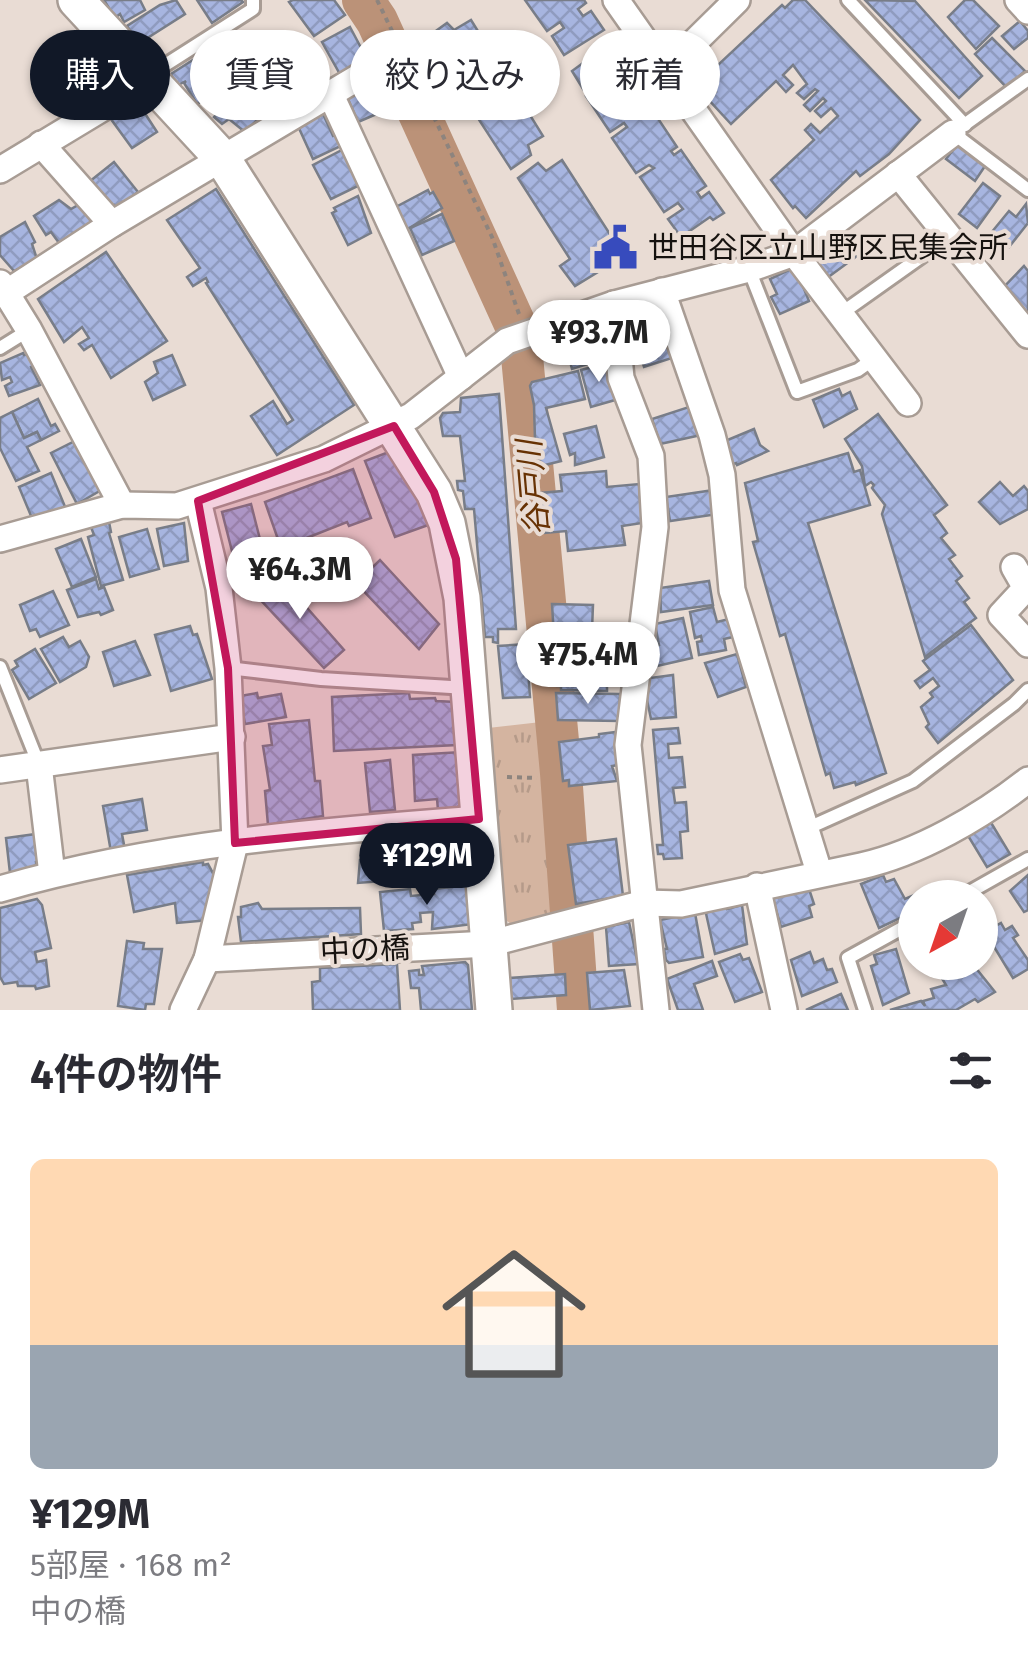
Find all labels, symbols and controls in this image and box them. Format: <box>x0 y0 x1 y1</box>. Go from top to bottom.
chip: 購入 <box>30 30 170 120</box>
chip: 賃貸 <box>190 30 330 120</box>
chip: 絞り込み <box>350 30 560 120</box>
chip: 新着 <box>580 30 720 120</box>
public building icon: 世田谷区立山野区民集会所 <box>591 224 639 272</box>
place label: 世田谷区立山野区民集会所 <box>648 230 1008 266</box>
pin: ¥93.7M <box>518 300 680 385</box>
text: ¥93.7M <box>549 313 649 351</box>
water label: 谷戸川 <box>510 436 556 537</box>
pin: ¥64.3M <box>219 537 381 622</box>
text: ¥64.3M <box>248 550 352 588</box>
pin: ¥75.4M <box>507 622 669 707</box>
text: ¥75.4M <box>538 635 638 673</box>
pin: ¥129M <box>357 823 497 908</box>
text: ¥129M <box>381 836 473 874</box>
north arrow <box>898 880 998 980</box>
map controls <box>898 880 998 980</box>
street label: 中の橋 <box>319 930 411 970</box>
icon: filters <box>943 1043 998 1098</box>
text: 4件の物件 <box>30 1050 222 1100</box>
icon: home <box>424 1224 604 1404</box>
text: ¥129M <box>30 1489 150 1539</box>
text: 5部屋 · 168 m² <box>30 1546 232 1584</box>
text: 中の橋 <box>30 1592 126 1630</box>

